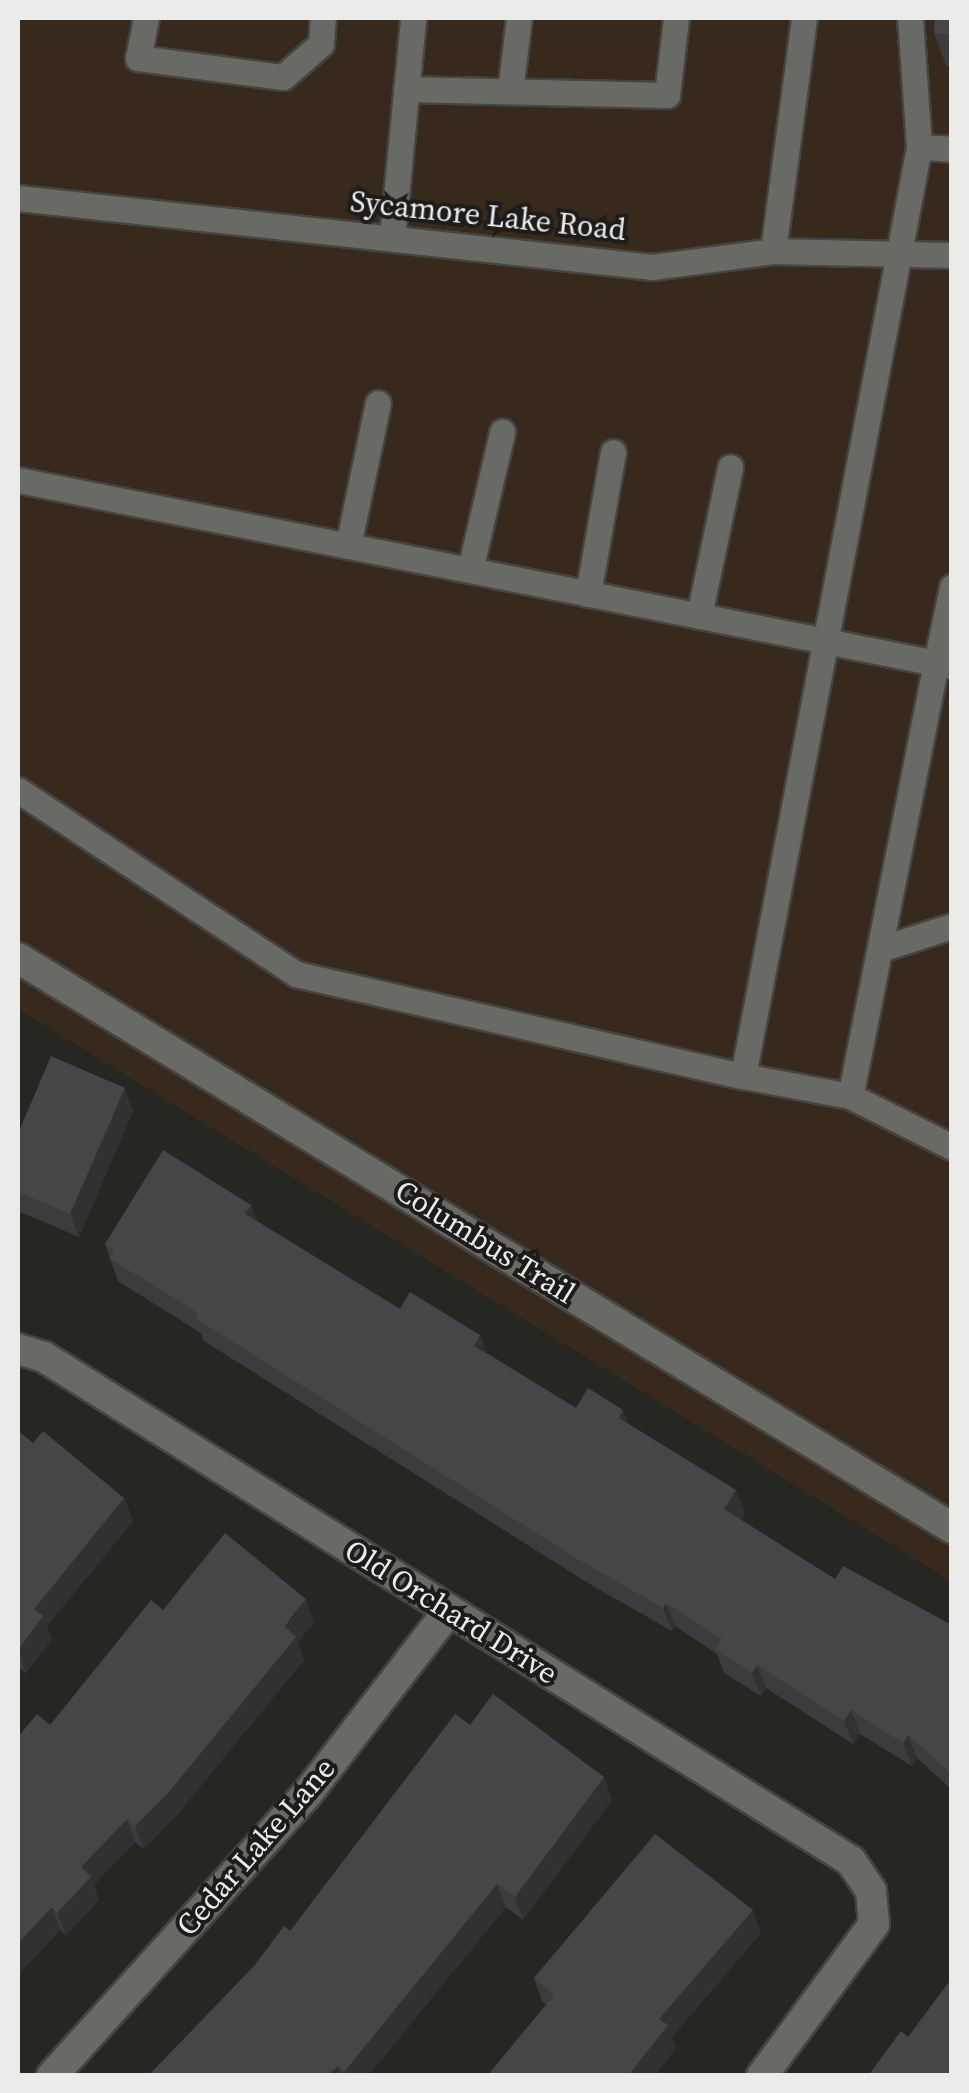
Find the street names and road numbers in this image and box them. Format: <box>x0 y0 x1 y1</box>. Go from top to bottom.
street label: Sycamore Lake Road <box>349 184 627 248</box>
street label: Columbus Trail <box>388 1172 582 1312</box>
street label: Old Orchard Drive <box>338 1532 564 1692</box>
street label: Cedar Lake Lane <box>169 1751 343 1943</box>

